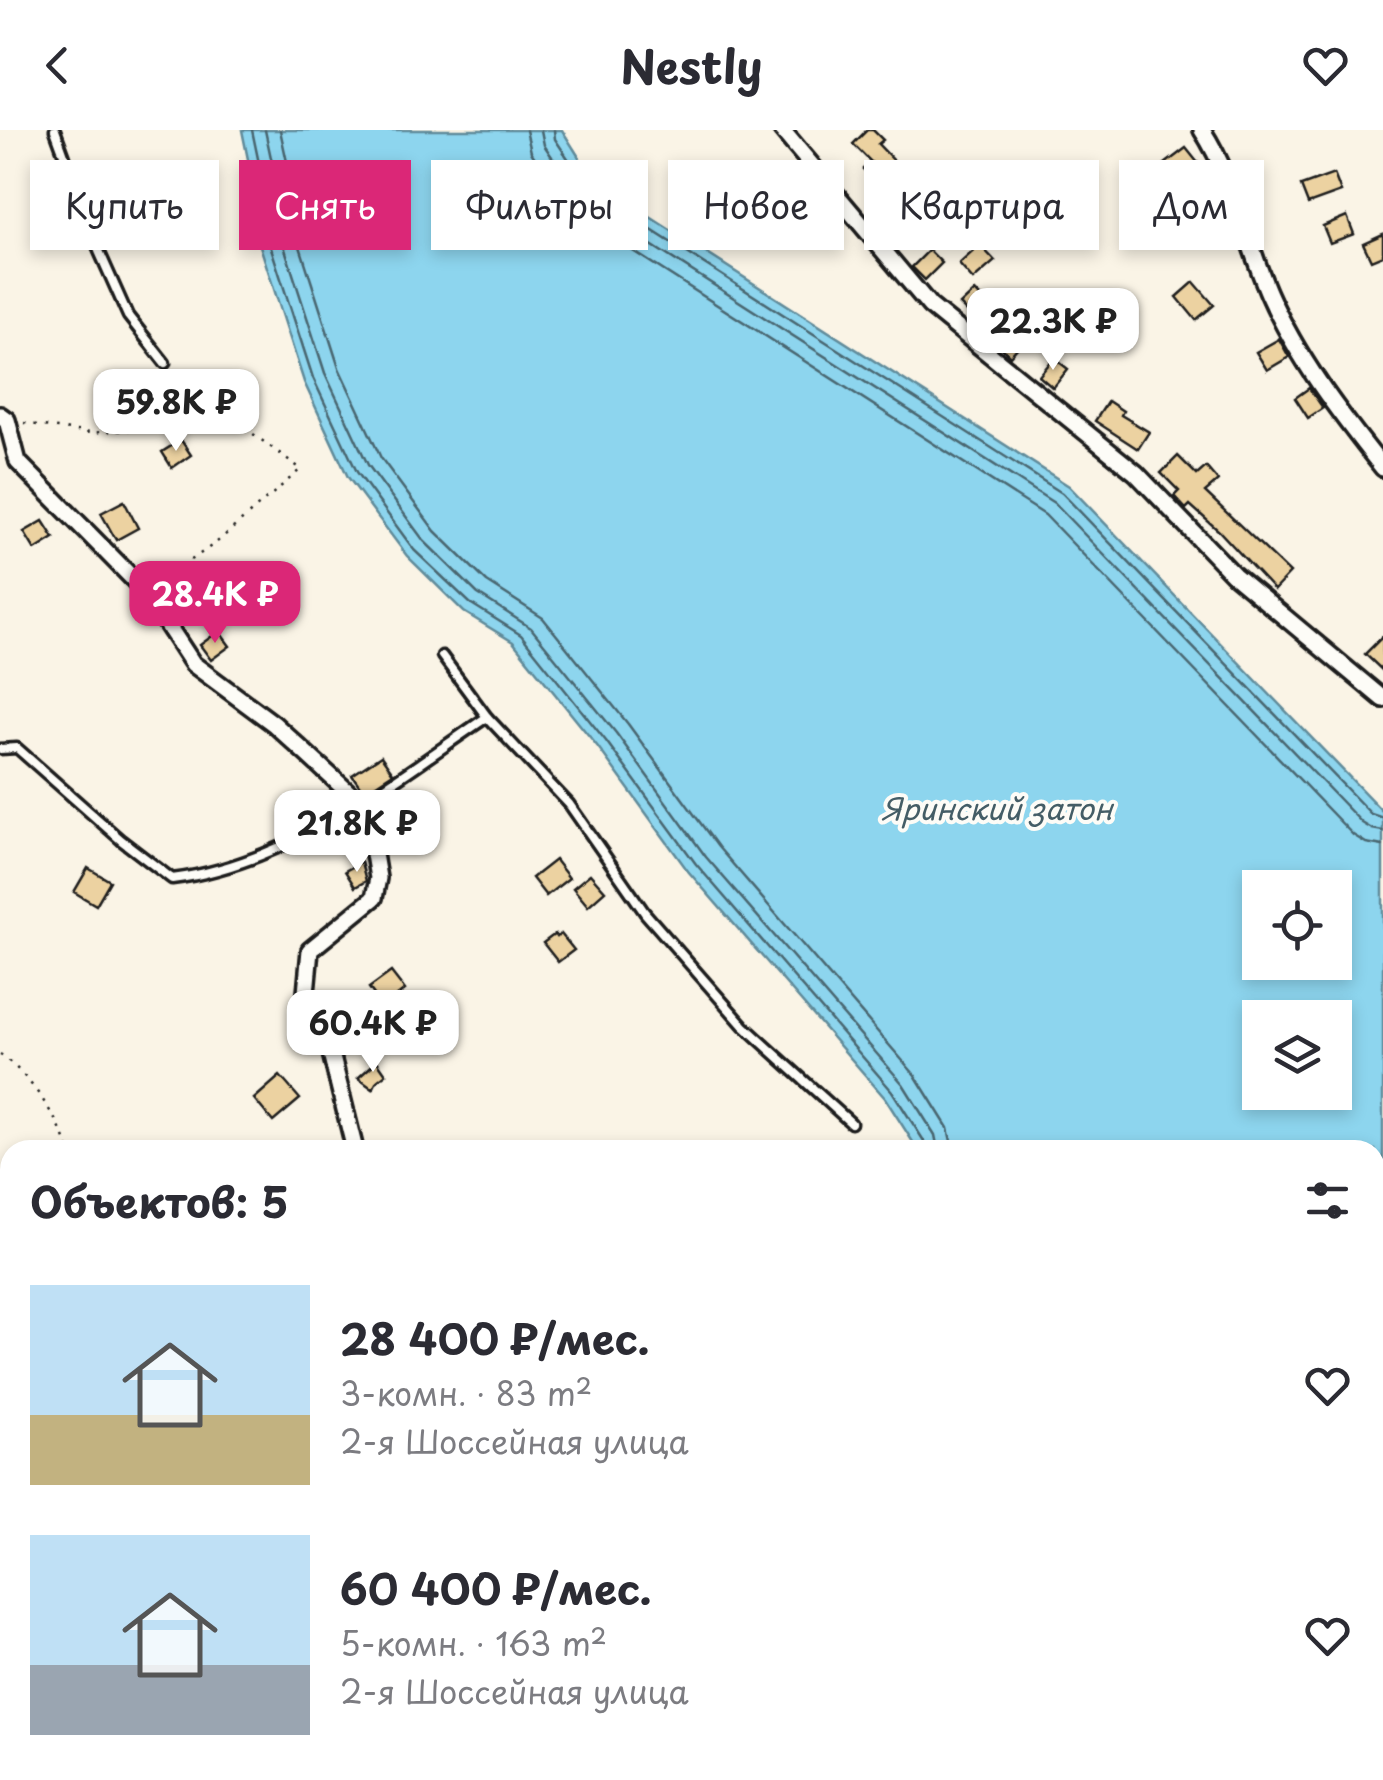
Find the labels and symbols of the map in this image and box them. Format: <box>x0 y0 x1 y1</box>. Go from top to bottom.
pin: 22.3K ₽ <box>961 288 1145 373</box>
pin: 59.8K ₽ <box>84 369 268 454</box>
pin: 28.4K ₽ <box>123 561 307 646</box>
water label: Яринский затон <box>881 785 1115 830</box>
pin: 21.8K ₽ <box>265 790 449 875</box>
pin: 60.4K ₽ <box>281 990 465 1075</box>

